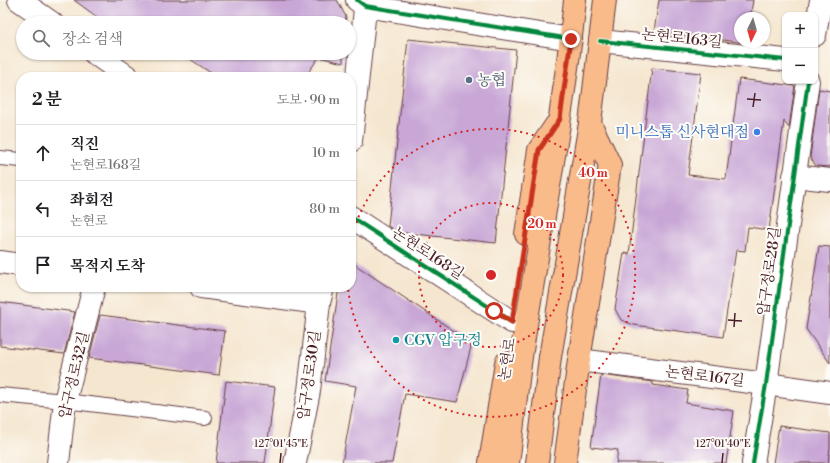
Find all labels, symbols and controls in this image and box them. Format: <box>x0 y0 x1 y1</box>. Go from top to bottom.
north arrow <box>734 12 770 48</box>
map controls <box>782 12 818 84</box>
button: + <box>782 12 818 48</box>
search box <box>16 16 356 60</box>
street label: 논현로163길 <box>641 25 723 52</box>
icon: search <box>30 27 52 49</box>
text: 장소 검색 <box>62 30 123 49</box>
route end <box>562 30 580 48</box>
button: − <box>782 48 818 84</box>
place label: 농협 <box>477 71 506 90</box>
marker: 농협 <box>464 75 474 85</box>
text: 2 분 <box>32 89 62 111</box>
text: 도보 · 90 m <box>277 92 340 108</box>
place label: 미니스톱 신사현대점 <box>615 123 749 142</box>
marker: 미니스톱 신사현대점 <box>752 127 762 137</box>
text: 직진 <box>70 135 99 154</box>
icon: ahead <box>32 142 54 164</box>
text: 10 m <box>312 145 340 161</box>
text: 논현로168길 <box>70 157 141 173</box>
text: 40 m <box>578 166 608 181</box>
text: 좌회전 <box>70 191 113 210</box>
icon: left <box>32 198 54 220</box>
text: 80 m <box>309 201 340 217</box>
text: 논현로 <box>70 213 108 229</box>
text: 20 m <box>527 217 557 232</box>
street label: 논현로168길 <box>388 223 467 284</box>
street label: 압구정로28길 <box>754 225 785 317</box>
icon: arrive <box>32 254 54 276</box>
text: 목적지 도착 <box>70 257 145 276</box>
centre of rings <box>484 268 498 282</box>
route start <box>485 302 503 320</box>
street label: 압구정로32길 <box>55 329 94 421</box>
street label: 압구정로30길 <box>294 329 325 421</box>
place label: CGV 압구정 <box>404 331 482 350</box>
marker: CGV 압구정 <box>391 335 401 345</box>
street label: 논현로 <box>495 336 520 382</box>
street label: 논현로167길 <box>664 362 746 391</box>
text: 127°01'45"E <box>254 438 308 450</box>
text: 127°01'40"E <box>695 438 751 450</box>

